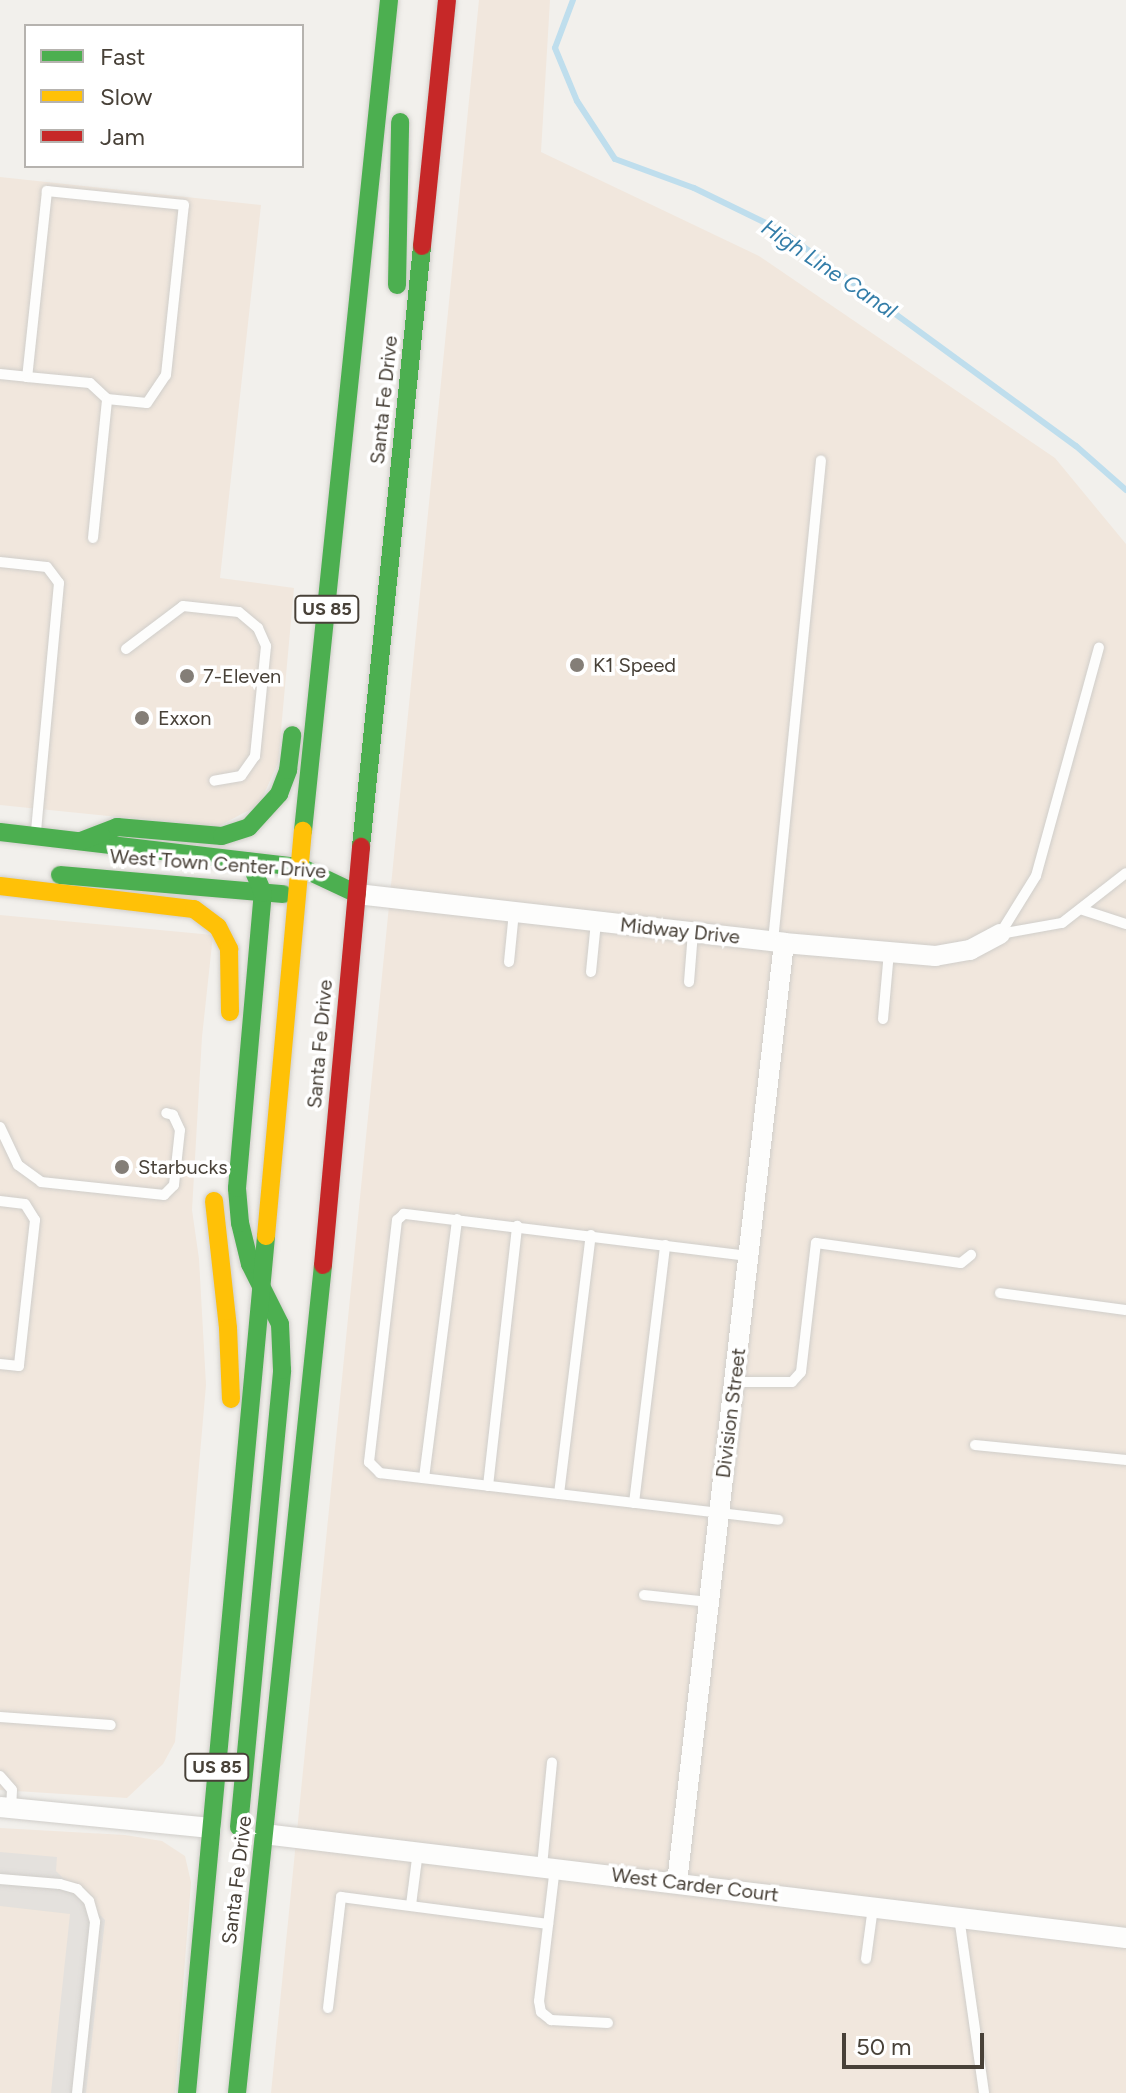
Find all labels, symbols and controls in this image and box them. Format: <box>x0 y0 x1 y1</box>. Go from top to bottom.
legend <box>24 24 304 168</box>
text: Fast <box>100 42 145 71</box>
text: Slow <box>100 82 152 111</box>
text: Jam <box>100 122 145 151</box>
water label: High Line Canal <box>756 214 902 324</box>
street label: Santa Fe Drive <box>365 335 403 465</box>
road number: US 85 <box>293 595 361 623</box>
place label: K1 Speed <box>593 653 676 677</box>
marker: K1 Speed <box>568 656 586 674</box>
place label: 7-Eleven <box>203 664 281 688</box>
marker: 7-Eleven <box>178 667 196 685</box>
place label: Exxon <box>158 706 211 730</box>
marker: Exxon <box>133 709 151 727</box>
street label: West Town Center Drive <box>109 844 327 884</box>
street label: Midway Drive <box>619 913 741 949</box>
street label: Santa Fe Drive <box>302 979 338 1109</box>
place label: Starbucks <box>138 1155 227 1179</box>
marker: Starbucks <box>113 1158 131 1176</box>
street label: Division Street <box>711 1346 751 1480</box>
road number: US 85 <box>183 1753 251 1781</box>
street label: Santa Fe Drive <box>217 1814 257 1946</box>
street label: West Carder Court <box>610 1863 780 1907</box>
scale bar <box>846 2017 988 2067</box>
text: 50 m <box>856 2032 912 2061</box>

